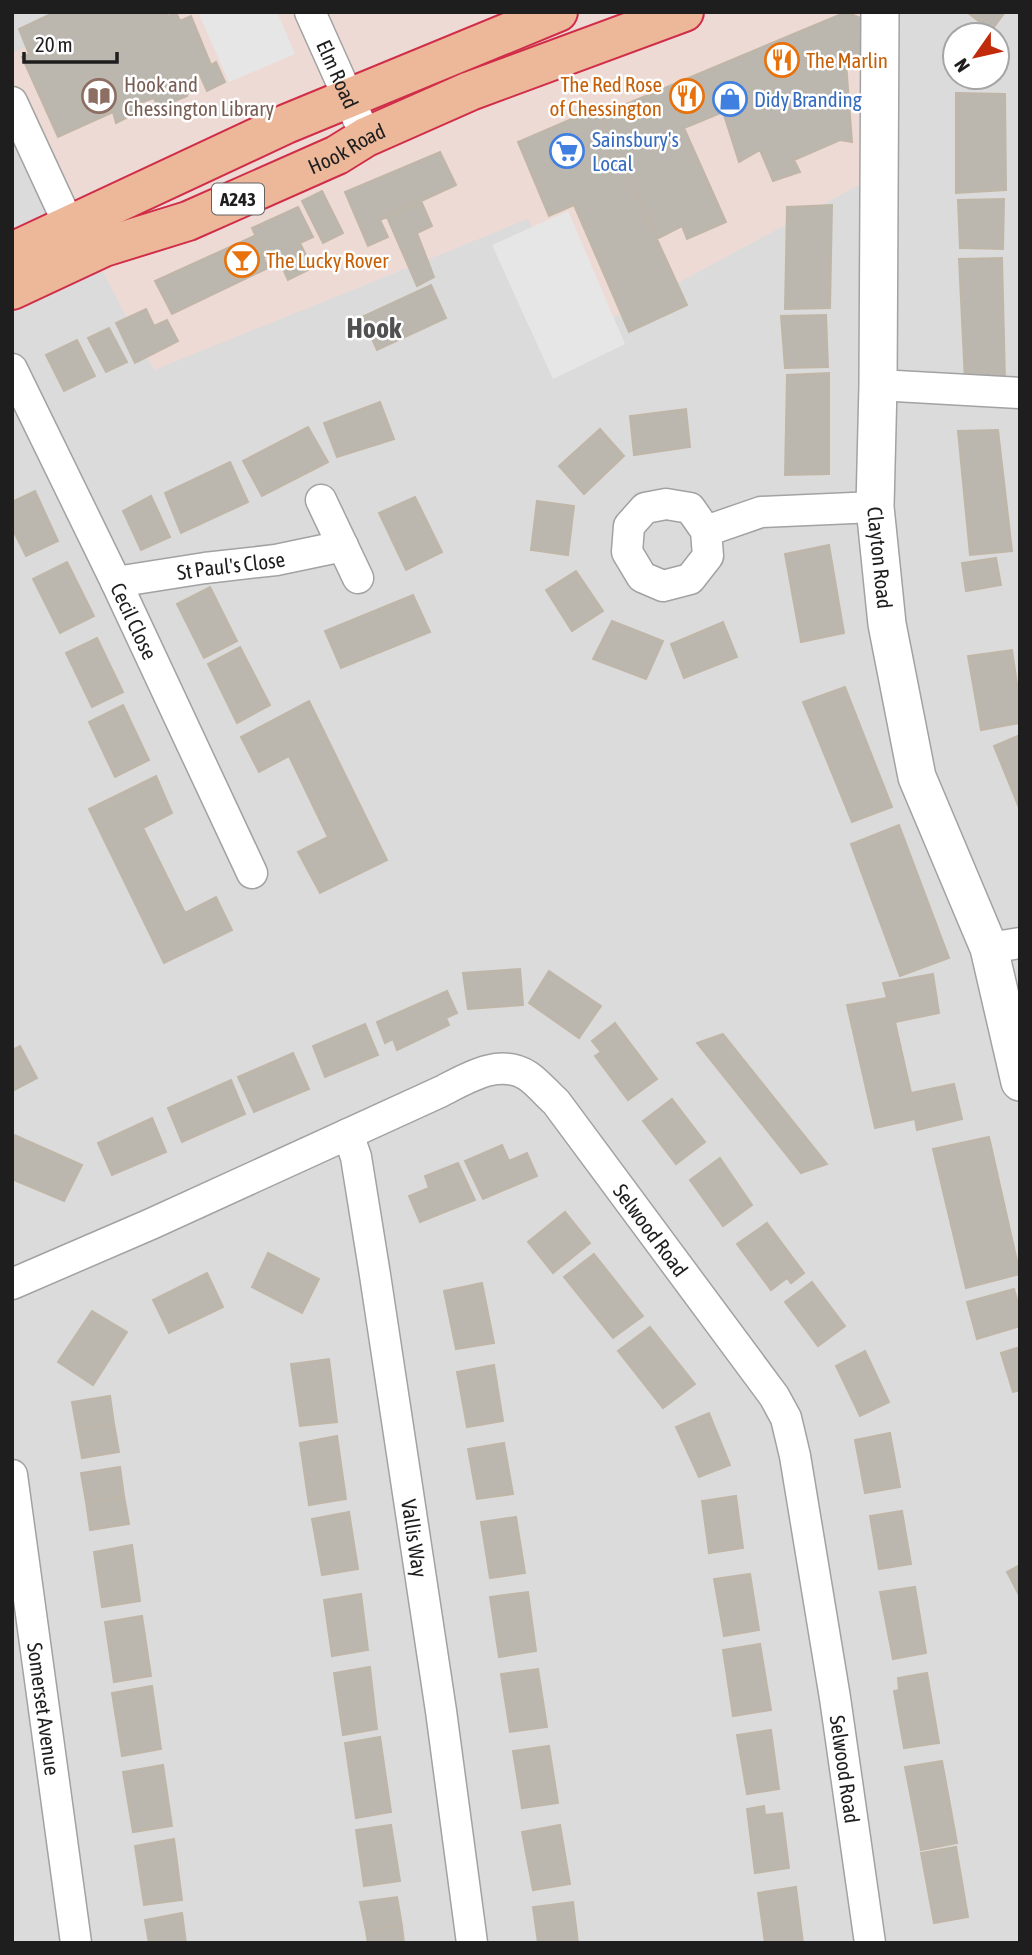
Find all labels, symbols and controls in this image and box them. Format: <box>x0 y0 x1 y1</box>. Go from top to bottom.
scale bar <box>24 21 117 65</box>
north arrow <box>941 21 1011 91</box>
text: 20 m <box>35 32 73 56</box>
street label: Elm Road <box>312 36 364 112</box>
restaurant icon: The Marlin <box>763 41 801 79</box>
place label: The Marlin <box>806 48 888 72</box>
text: N <box>950 55 974 76</box>
place label: Hook and Chessington Library <box>124 72 274 120</box>
place label: The Red Rose of Chessington <box>550 72 662 120</box>
library icon: Hook and Chessington Library <box>80 77 118 115</box>
restaurant icon: The Red Rose of Chessington <box>668 77 706 115</box>
shop icon: Didy Branding <box>711 80 749 118</box>
place label: Didy Branding <box>754 87 862 111</box>
street label: Hook Road <box>304 118 389 178</box>
place label: Sainsbury's Local <box>592 127 679 175</box>
supermarket icon: Sainsbury's Local <box>548 132 586 170</box>
road number: A243 <box>212 183 264 214</box>
bar icon: The Lucky Rover <box>223 241 261 279</box>
place label: The Lucky Rover <box>266 248 389 272</box>
district label: Hook <box>347 312 402 344</box>
street label: Clayton Road <box>863 506 897 610</box>
street label: St Paul's Close <box>175 546 287 584</box>
street label: Cecil Close <box>106 579 162 663</box>
street label: Selwood Road <box>609 1179 693 1281</box>
street label: Vallis Way <box>397 1497 433 1579</box>
street label: Somerset Avenue <box>23 1641 65 1777</box>
street label: Selwood Road <box>826 1714 865 1825</box>

